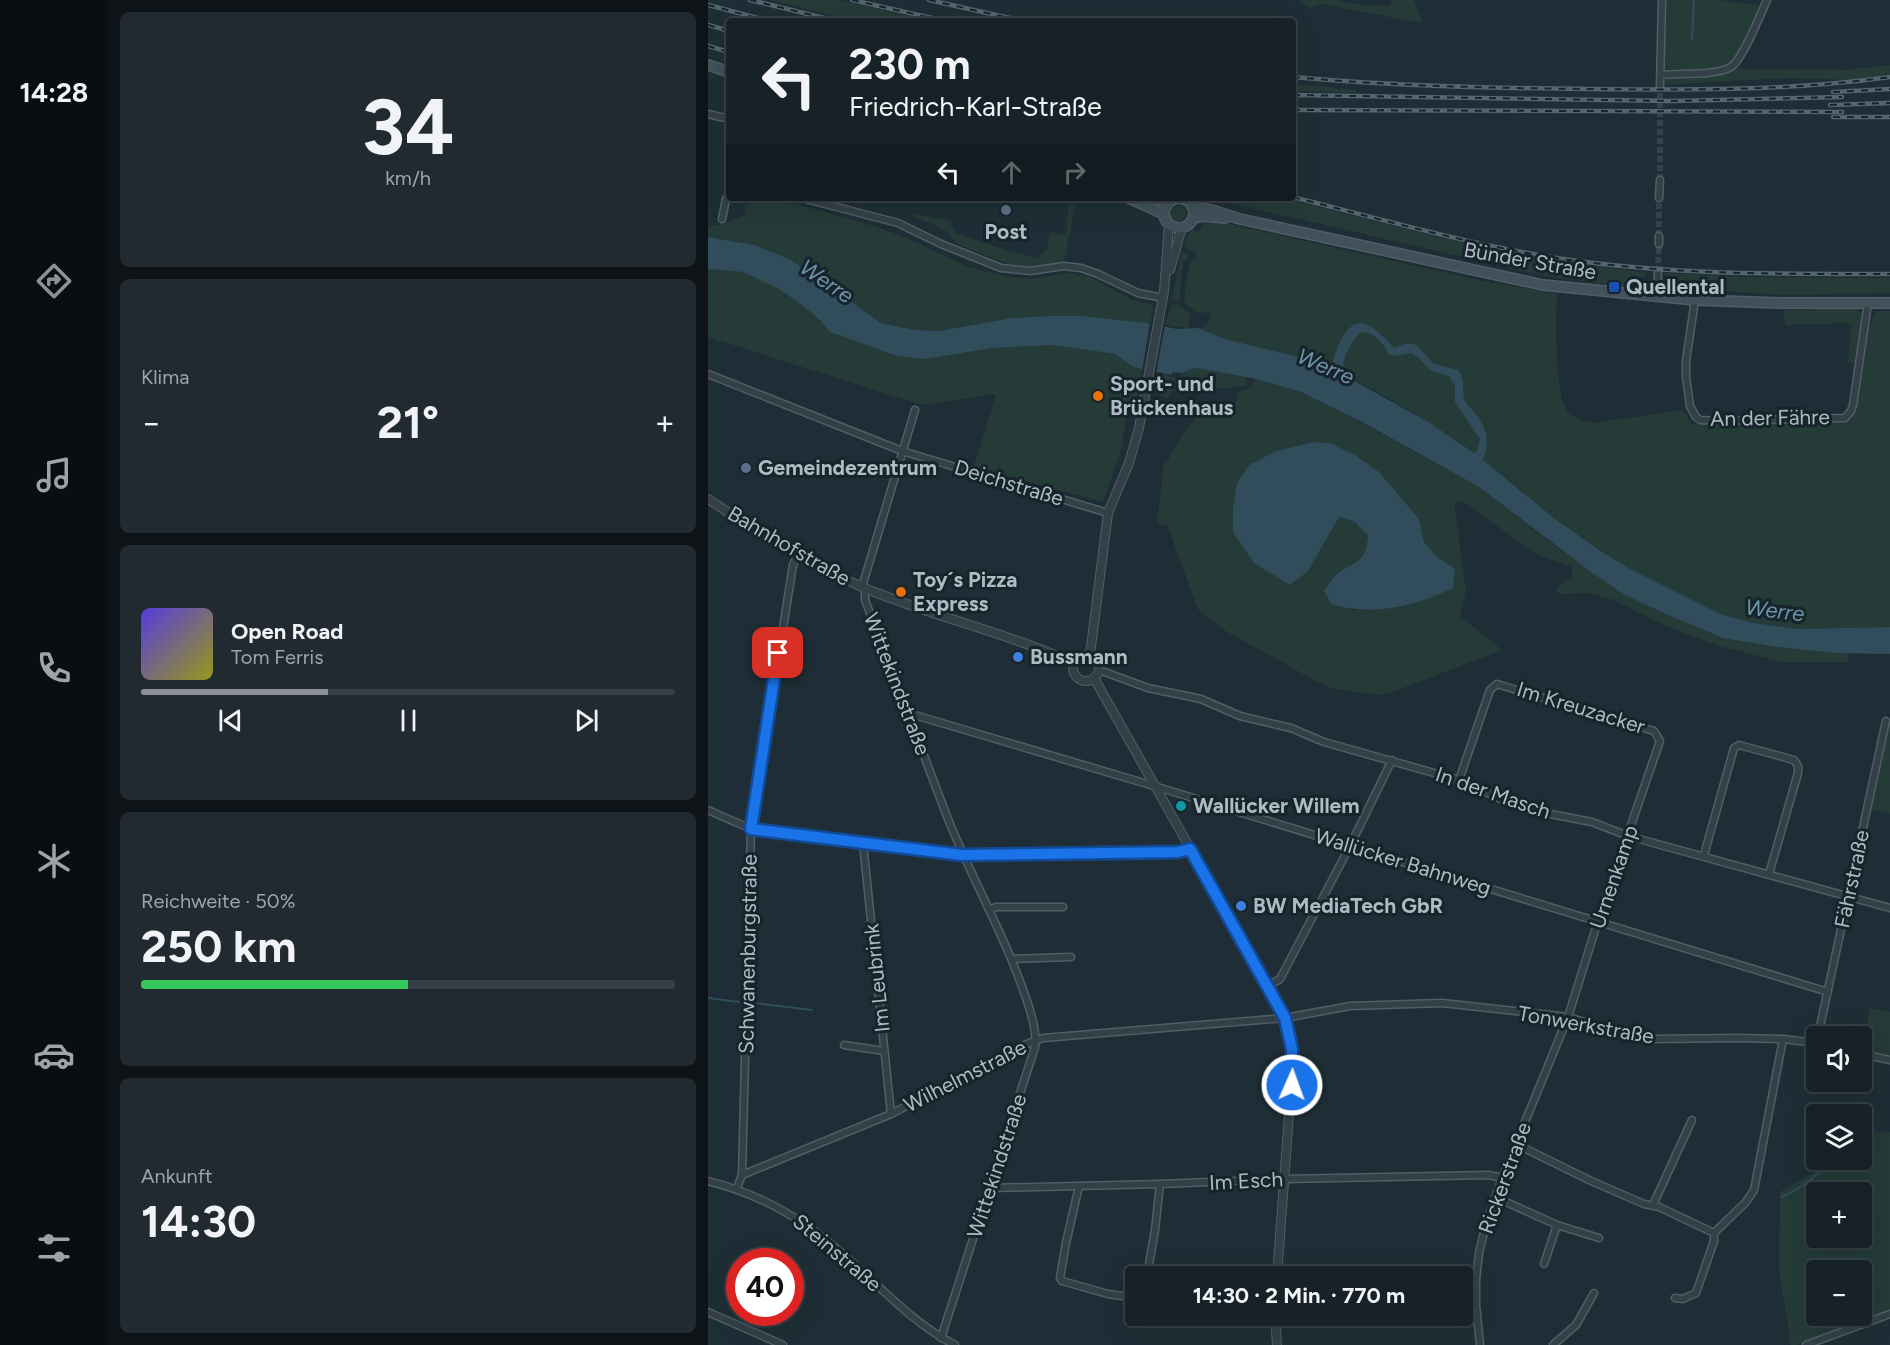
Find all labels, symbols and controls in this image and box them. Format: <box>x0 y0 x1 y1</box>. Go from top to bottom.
text: 230 m <box>849 39 971 90</box>
icon: left <box>750 42 828 120</box>
text: 14:28 <box>20 76 88 109</box>
text: 34 <box>362 80 454 174</box>
text: Friedrich-Karl-Straße <box>849 90 1102 123</box>
icon: left <box>932 156 965 189</box>
icon: ahead <box>995 156 1028 189</box>
icon: right <box>1058 156 1091 189</box>
text: km/h <box>385 166 431 190</box>
marker: Post <box>999 203 1013 217</box>
place label: Post <box>985 219 1027 244</box>
street label: Bünder Straße <box>1462 237 1598 284</box>
water label: Werre <box>795 254 859 309</box>
icon: directions <box>33 260 75 302</box>
place label: Quellental <box>1626 274 1725 299</box>
marker: Quellental <box>1607 280 1621 294</box>
water label: Werre <box>1293 342 1358 390</box>
text: Klima <box>141 365 189 389</box>
place label: Sport- und Brückenhaus <box>1110 371 1234 420</box>
marker: Sport- und Brückenhaus <box>1091 389 1105 403</box>
text: 21° <box>377 395 439 449</box>
text: − <box>141 403 162 442</box>
text: + <box>654 403 675 442</box>
street label: An der Fähre <box>1710 404 1830 431</box>
icon: music <box>33 454 75 496</box>
street label: Deichstraße <box>952 454 1067 511</box>
place label: Gemeindezentrum <box>758 455 937 480</box>
marker: Gemeindezentrum <box>739 461 753 475</box>
street label: Bahnhofstraße <box>723 500 855 591</box>
place label: Toy´s Pizza Express <box>913 567 1017 616</box>
marker: Toy´s Pizza Express <box>894 585 908 599</box>
water label: Werre <box>1744 593 1806 628</box>
street label: Wittekindstraße <box>859 609 936 758</box>
text: Open Road <box>231 618 343 645</box>
pin <box>752 627 803 678</box>
icon: arrive <box>761 636 794 669</box>
place label: Bussmann <box>1030 644 1128 669</box>
text: Tom Ferris <box>231 645 324 669</box>
icon: phone <box>33 647 75 689</box>
marker: Bussmann <box>1011 650 1025 664</box>
street label: Im Kreuzacker <box>1514 676 1648 739</box>
icon: previous <box>214 704 247 737</box>
icon: pause <box>392 704 425 737</box>
icon: next <box>570 704 603 737</box>
street label: In der Masch <box>1432 761 1554 824</box>
place label: Wallücker Willem <box>1193 793 1360 818</box>
marker: Wallücker Willem <box>1174 799 1188 813</box>
street label: Urnenkamp <box>1584 822 1643 932</box>
street label: Wallücker Bahnweg <box>1312 823 1494 900</box>
street label: Fährstraße <box>1829 828 1874 930</box>
icon: climate <box>33 840 75 882</box>
street label: Schwanenburgstraße <box>733 854 762 1054</box>
text: Reichweite · 50% <box>141 889 295 913</box>
place label: BW MediaTech GbR <box>1253 893 1443 918</box>
marker: BW MediaTech GbR <box>1234 899 1248 913</box>
text: 250 km <box>141 919 297 973</box>
street label: Im Leubrink <box>858 922 895 1034</box>
street label: Tonwerkstraße <box>1516 1000 1656 1049</box>
map controls <box>1806 1026 1872 1326</box>
button: sound <box>1806 1026 1872 1092</box>
icon: car <box>33 1034 75 1076</box>
street label: Wilhelmstraße <box>899 1034 1030 1117</box>
position arrow <box>1260 1053 1324 1117</box>
street label: Wittekindstraße <box>961 1091 1032 1241</box>
button: layers <box>1806 1104 1872 1170</box>
street label: Rickerstraße <box>1473 1119 1536 1237</box>
text: Ankunft <box>141 1164 213 1188</box>
street label: Im Esch <box>1208 1166 1284 1195</box>
button: + <box>1806 1182 1872 1248</box>
text: 14:30 <box>141 1194 256 1248</box>
street label: Steinstraße <box>788 1208 887 1297</box>
icon: filters <box>33 1227 75 1269</box>
speed limit sign: 40 <box>726 1248 804 1326</box>
button: − <box>1806 1260 1872 1326</box>
text: 14:30 · 2 Min. · 770 m <box>1193 1282 1405 1309</box>

